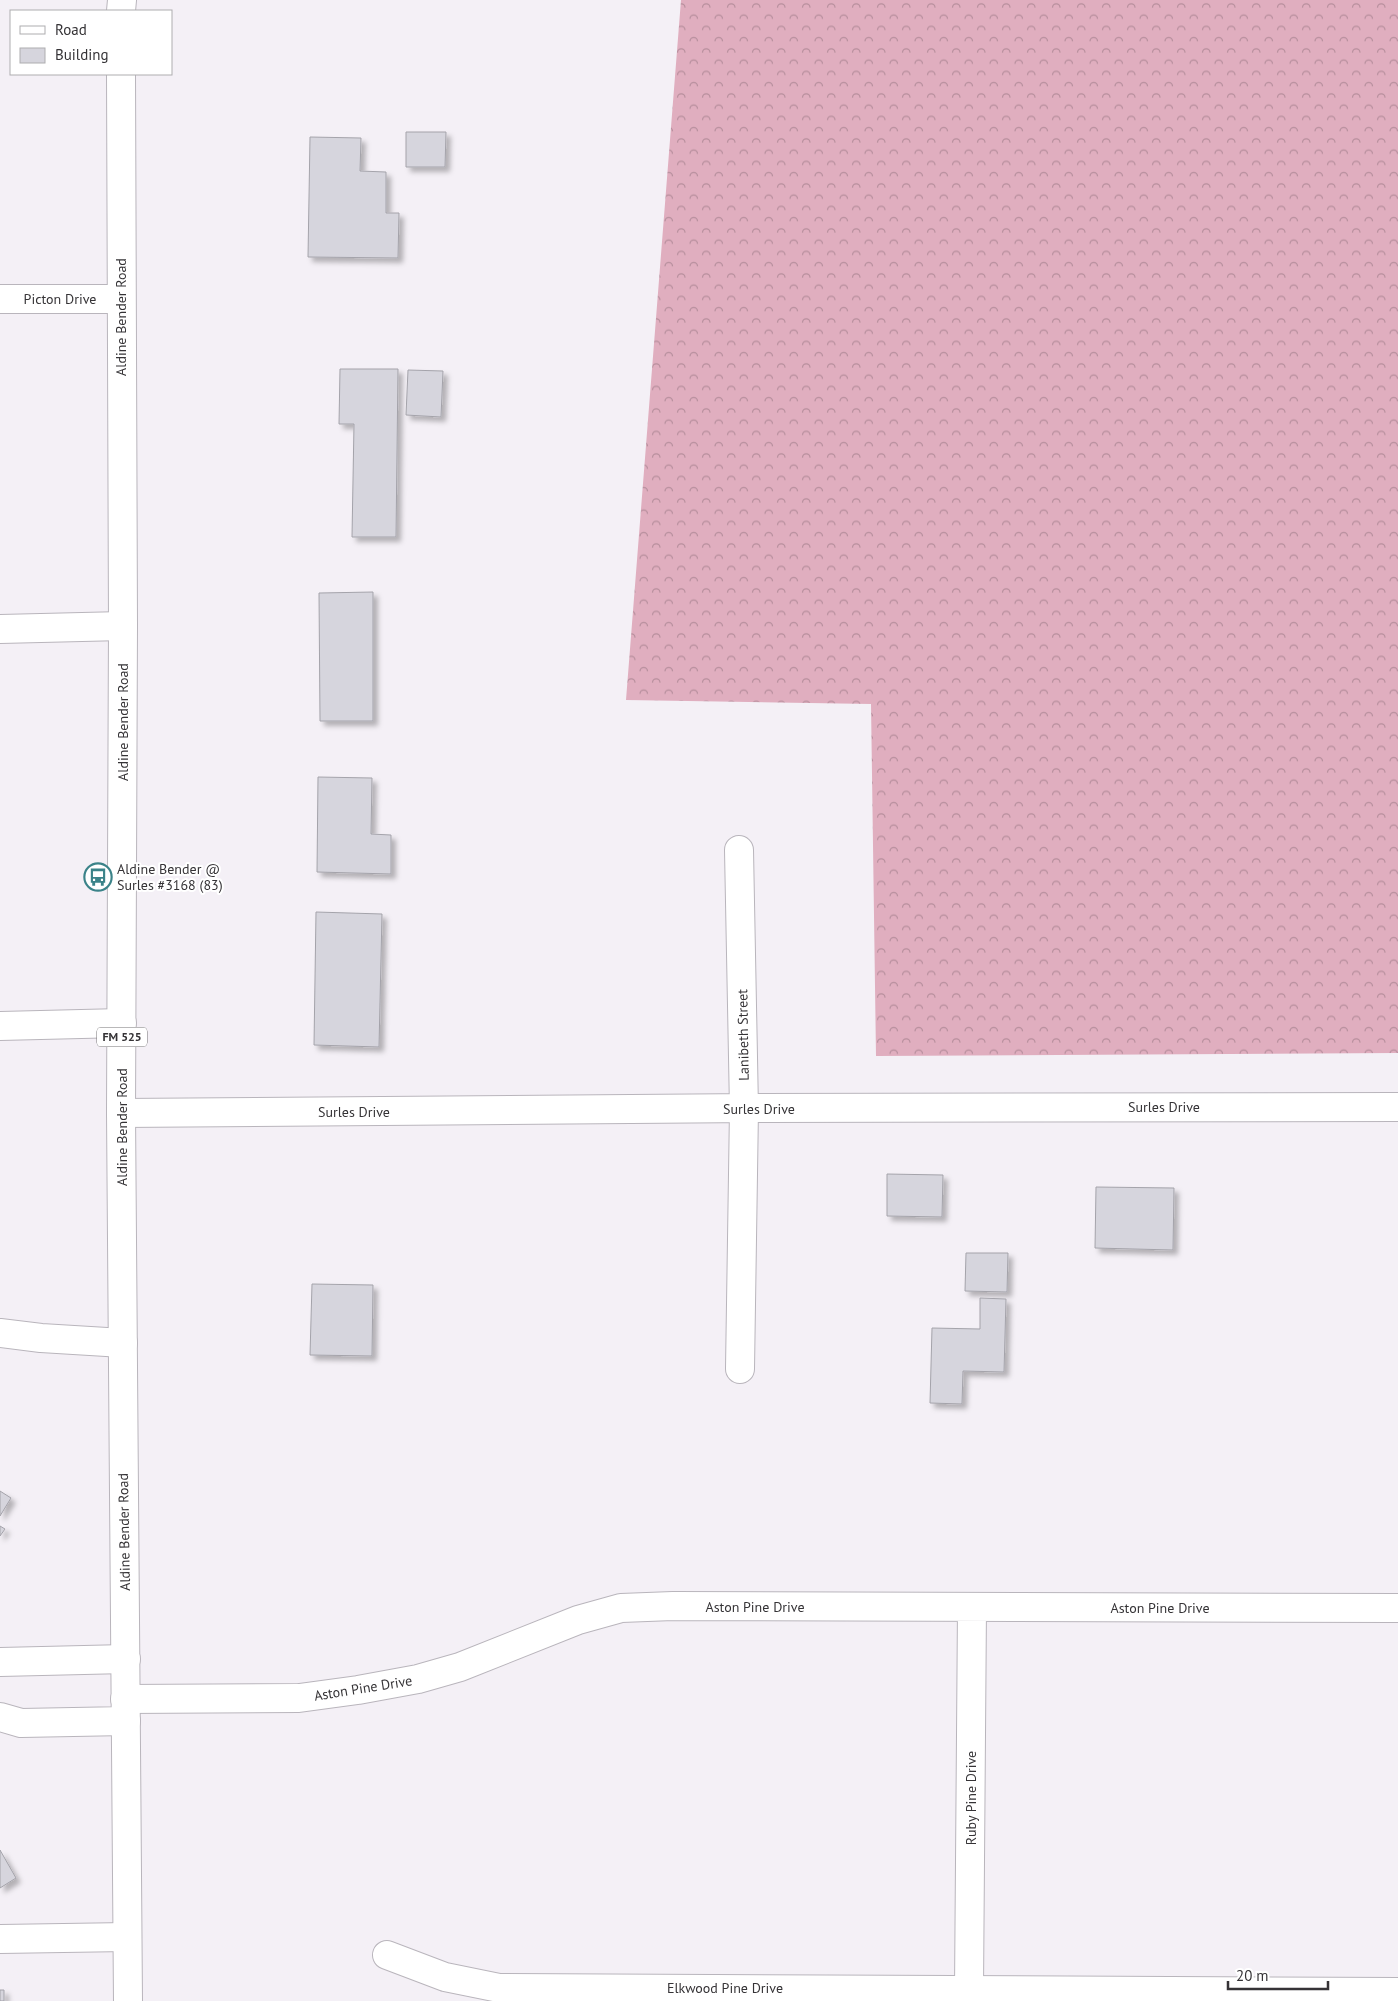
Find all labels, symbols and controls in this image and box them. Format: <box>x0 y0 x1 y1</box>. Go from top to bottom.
legend <box>10 10 172 75</box>
text: Road <box>55 20 87 39</box>
text: Building <box>55 45 109 64</box>
street label: Aldine Bender Road <box>112 258 130 376</box>
street label: Picton Drive <box>24 290 96 308</box>
street label: Aldine Bender Road <box>114 663 132 781</box>
place label: Aldine Bender @ Surles #3168 (83) <box>117 860 223 894</box>
bus stop icon: Aldine Bender @ Surles #3168 (83) <box>83 862 113 892</box>
street label: Lanibeth Street <box>733 989 753 1081</box>
road number: FM 525 <box>97 1028 147 1046</box>
street label: Aldine Bender Road <box>113 1068 131 1186</box>
street label: Surles Drive <box>1128 1098 1200 1116</box>
street label: Surles Drive <box>723 1100 795 1118</box>
street label: Surles Drive <box>318 1103 390 1121</box>
street label: Aldine Bender Road <box>114 1473 134 1591</box>
street label: Aston Pine Drive <box>705 1598 805 1616</box>
street label: Aston Pine Drive <box>1110 1599 1210 1617</box>
street label: Aston Pine Drive <box>313 1671 413 1705</box>
street label: Ruby Pine Drive <box>962 1751 980 1845</box>
scale bar <box>1228 1958 1328 1990</box>
text: 20 m <box>1236 1966 1269 1985</box>
street label: Elkwood Pine Drive <box>667 1979 783 1997</box>

